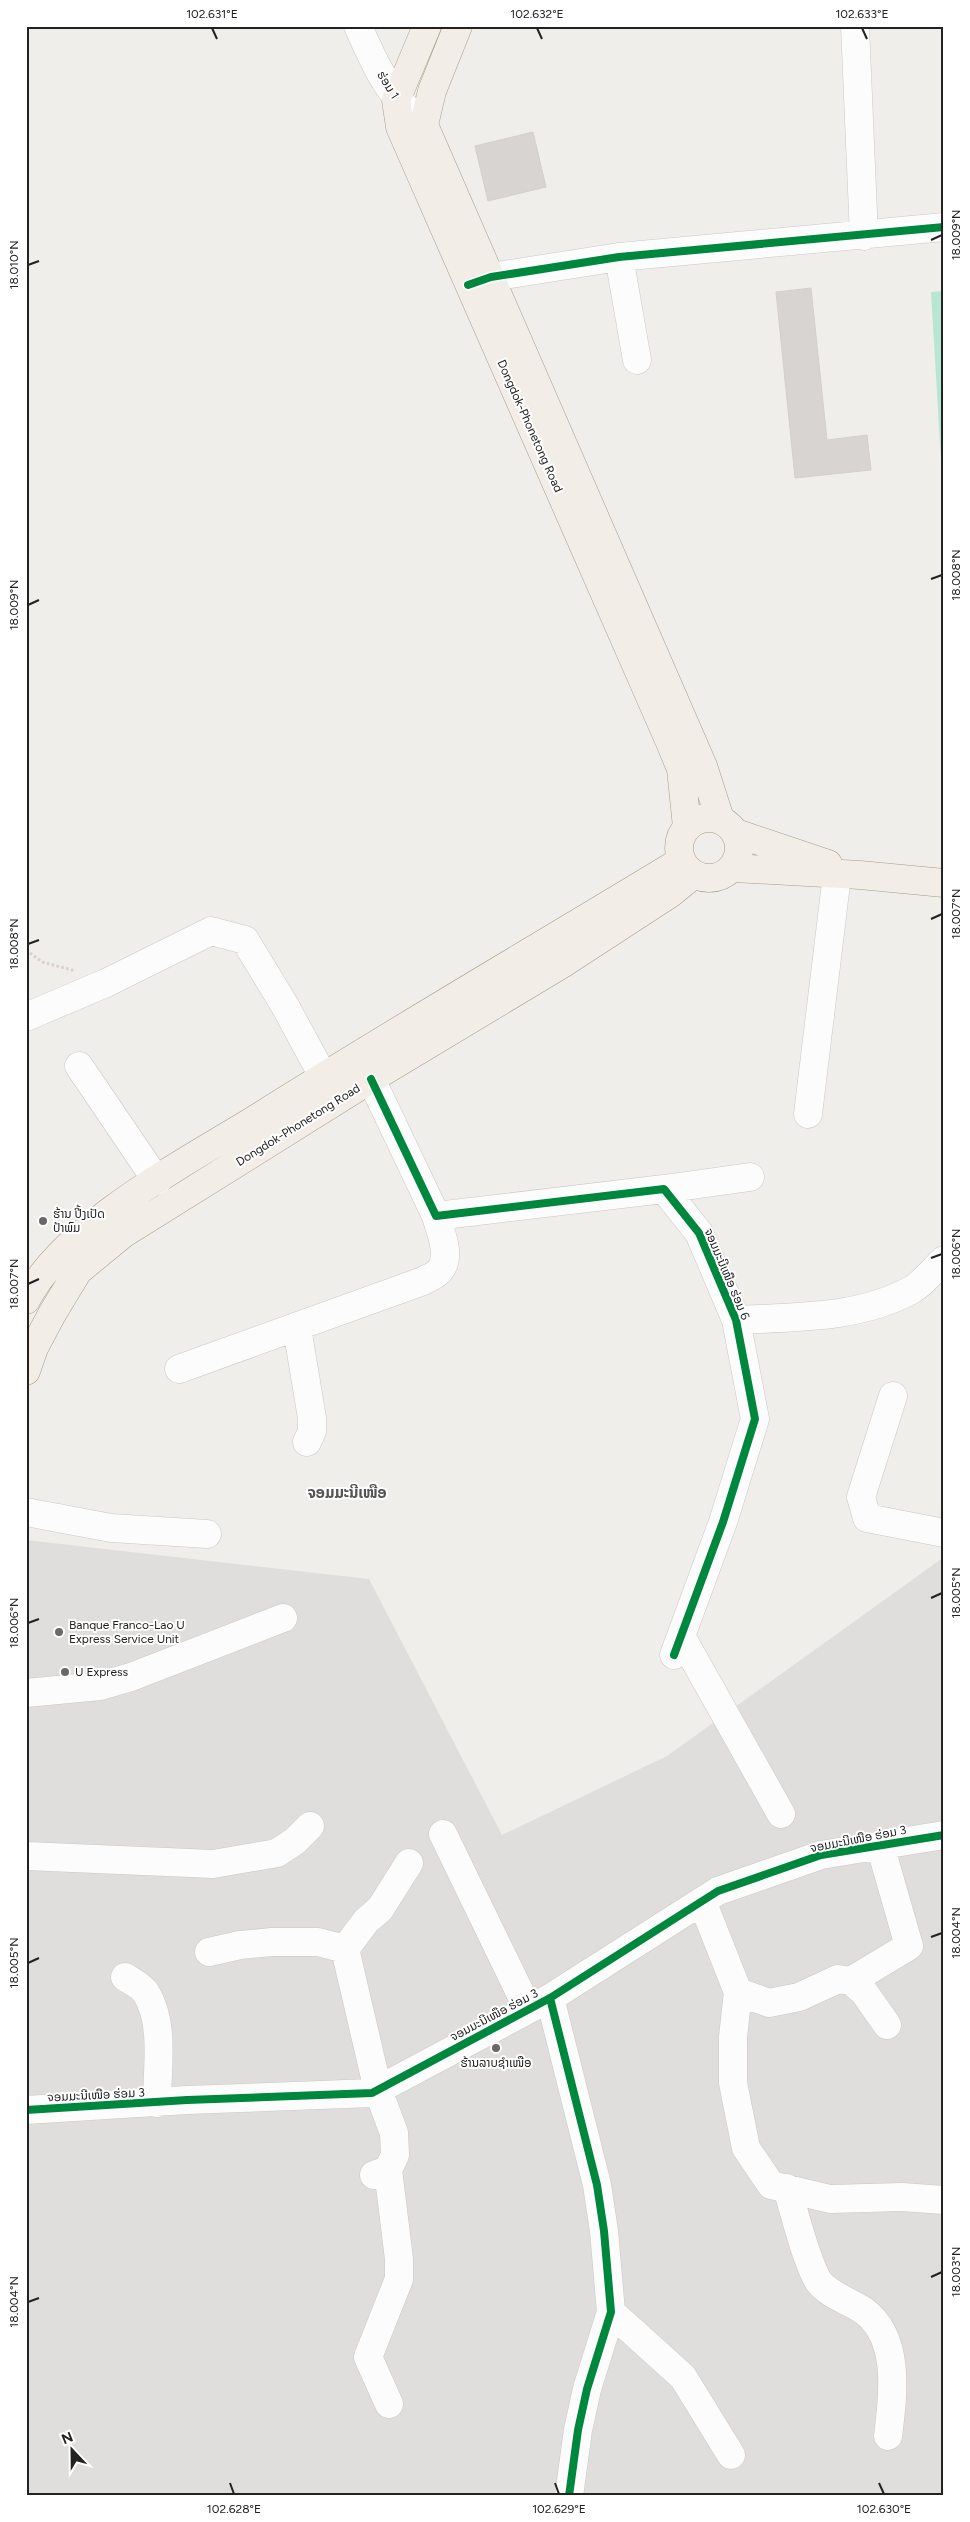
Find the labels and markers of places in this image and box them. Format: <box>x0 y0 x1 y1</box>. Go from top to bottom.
place label: ຮ້ານ ປີ້ງເປັດ ປ້າພົມ <box>53 1204 105 1235</box>
marker: ຮ້ານ ປີ້ງເປັດ ປ້າພົມ <box>37 1215 49 1227</box>
place label: Banque Franco-Lao U Express Service Unit <box>69 1618 185 1646</box>
marker: Banque Franco-Lao U Express Service Unit <box>53 1626 65 1638</box>
place label: U Express <box>75 1665 129 1679</box>
marker: U Express <box>59 1666 71 1678</box>
marker: ຮ້ານລາບຊຳເໜືອ <box>490 2042 502 2054</box>
place label: ຮ້ານລາບຊຳເໜືອ <box>460 2056 532 2070</box>

